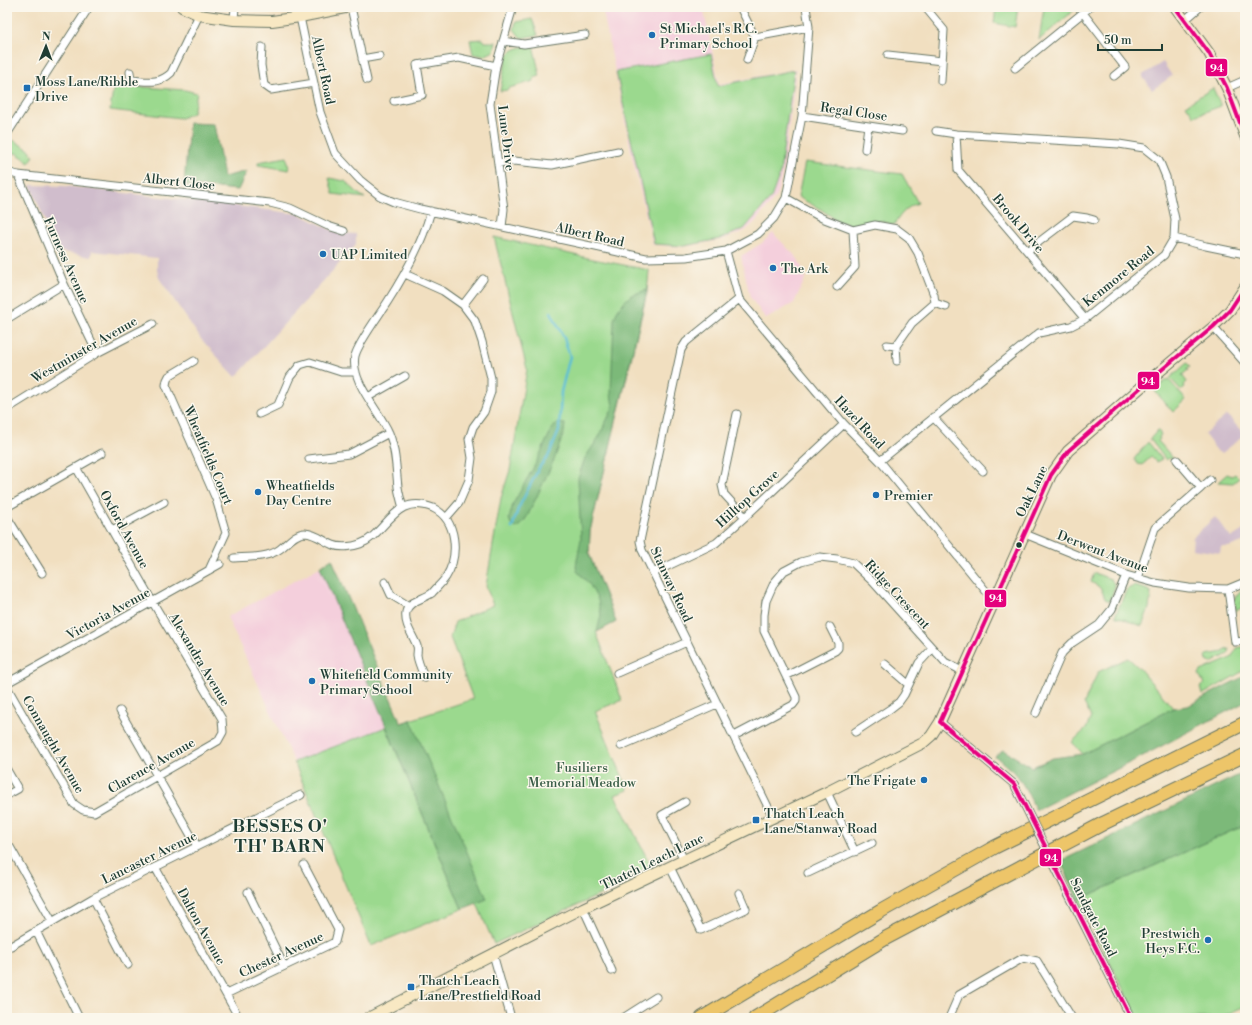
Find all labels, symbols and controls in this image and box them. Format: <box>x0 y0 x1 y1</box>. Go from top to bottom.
place label: St Michael's R.C. Primary School <box>660 21 757 52</box>
north arrow <box>26 26 66 66</box>
scale bar <box>1098 26 1162 52</box>
text: N <box>42 30 51 44</box>
marker: St Michael's R.C. Primary School <box>647 30 657 40</box>
street label: Albert Road <box>308 33 338 107</box>
text: 50 m <box>1104 33 1132 48</box>
line badge: 94 <box>1205 58 1228 77</box>
text: 94 <box>1210 62 1224 76</box>
place label: Moss Lane/Ribble Drive <box>35 74 139 105</box>
marker: Moss Lane/Ribble Drive <box>22 83 32 93</box>
street label: Regal Close <box>819 99 889 125</box>
street label: Lune Drive <box>494 104 518 172</box>
street label: Albert Close <box>141 170 216 194</box>
street label: Brook Drive <box>988 190 1048 257</box>
street label: Furness Avenue <box>40 215 92 306</box>
street label: Albert Road <box>553 219 626 251</box>
street label: Kenmore Road <box>1080 243 1158 310</box>
place label: UAP Limited <box>331 247 408 263</box>
marker: UAP Limited <box>318 249 328 259</box>
place label: The Ark <box>781 261 829 277</box>
marker: The Ark <box>768 263 778 273</box>
street label: Westminster Avenue <box>28 313 141 387</box>
line badge: 94 <box>1137 371 1160 390</box>
text: 94 <box>1141 375 1155 389</box>
street label: Hazel Road <box>831 393 888 453</box>
street label: Wheatfields Court <box>180 403 236 508</box>
street label: Oak Lane <box>1012 463 1051 520</box>
street label: Hilltop Grove <box>713 466 783 531</box>
place label: Wheatfields Day Centre <box>265 478 335 509</box>
marker: Wheatfields Day Centre <box>253 487 263 497</box>
street label: Oxford Avenue <box>96 488 152 572</box>
place label: Premier <box>884 488 933 504</box>
marker: Premier <box>871 490 881 500</box>
street label: Derwent Avenue <box>1055 527 1151 577</box>
unlabelled marker <box>1014 540 1024 550</box>
street label: Stanway Road <box>647 544 696 625</box>
street label: Ridge Crescent <box>861 557 934 633</box>
street label: Victoria Avenue <box>63 584 154 644</box>
line badge: 94 <box>984 589 1007 608</box>
text: 94 <box>989 592 1003 606</box>
street label: Alexandra Avenue <box>165 609 233 709</box>
place label: Whitefield Community Primary School <box>319 667 453 698</box>
marker: Whitefield Community Primary School <box>307 676 317 686</box>
street label: Connaught Avenue <box>19 693 88 797</box>
street label: Clarence Avenue <box>105 734 198 797</box>
park label: Fusiliers Memorial Meadow <box>528 760 637 791</box>
place label: The Frigate <box>847 773 916 789</box>
marker: The Frigate <box>919 775 929 785</box>
place label: Thatch Leach Lane/Stanway Road <box>764 806 878 837</box>
marker: Thatch Leach Lane/Stanway Road <box>751 815 761 825</box>
district label: BESSES O' TH' BARN <box>232 816 328 858</box>
street label: Lancaster Avenue <box>99 828 200 888</box>
street label: Thatch Leach Lane <box>598 830 707 894</box>
line badge: 94 <box>1039 848 1062 867</box>
text: 94 <box>1044 852 1058 866</box>
street label: Sandgate Road <box>1066 875 1120 960</box>
street label: Dalton Avenue <box>173 885 229 968</box>
place label: Prestwich Heys F.C. <box>1141 926 1200 957</box>
street label: Chester Avenue <box>237 928 327 981</box>
marker: Prestwich Heys F.C. <box>1203 935 1213 945</box>
place label: Thatch Leach Lane/Prestfield Road <box>419 973 542 1004</box>
marker: Thatch Leach Lane/Prestfield Road <box>406 982 416 992</box>

